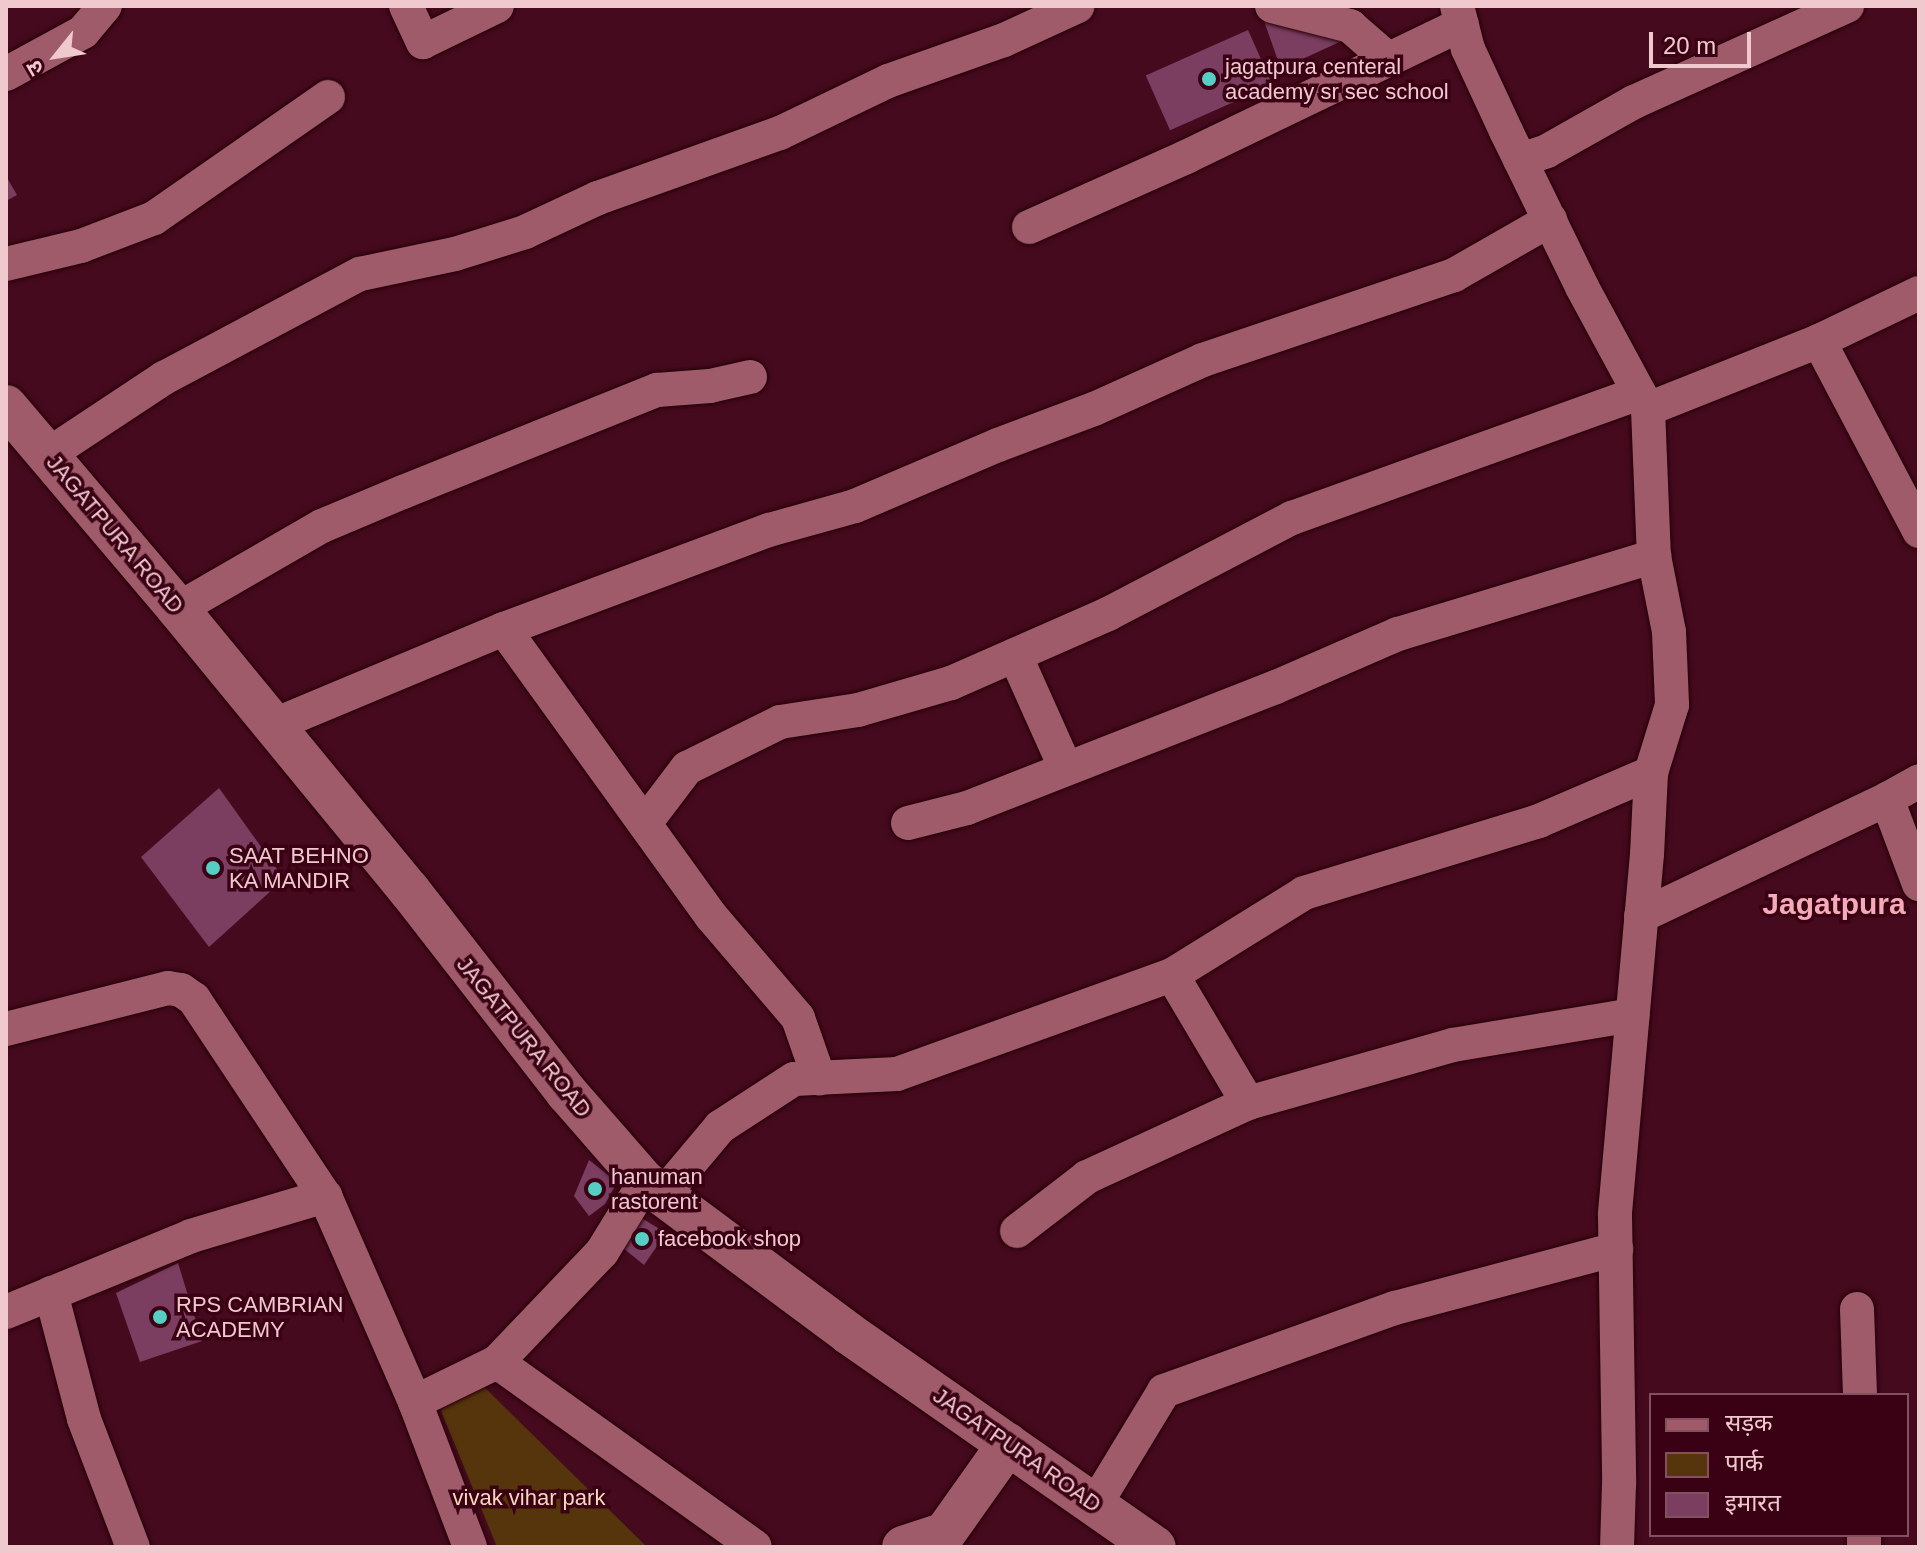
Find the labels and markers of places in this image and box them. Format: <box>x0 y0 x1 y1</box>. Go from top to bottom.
place label: jagatpura centeral academy sr sec school <box>1225 53 1449 104</box>
marker: jagatpura centeral academy sr sec school <box>1200 70 1218 88</box>
place label: SAAT BEHNO KA MANDIR <box>229 842 369 894</box>
marker: SAAT BEHNO KA MANDIR <box>204 859 222 877</box>
place label: hanuman rastorent <box>611 1163 703 1214</box>
marker: hanuman rastorent <box>586 1180 604 1198</box>
place label: facebook shop <box>658 1226 801 1252</box>
marker: facebook shop <box>633 1230 651 1248</box>
place label: RPS CAMBRIAN ACADEMY <box>176 1291 343 1342</box>
marker: RPS CAMBRIAN ACADEMY <box>151 1308 169 1326</box>

